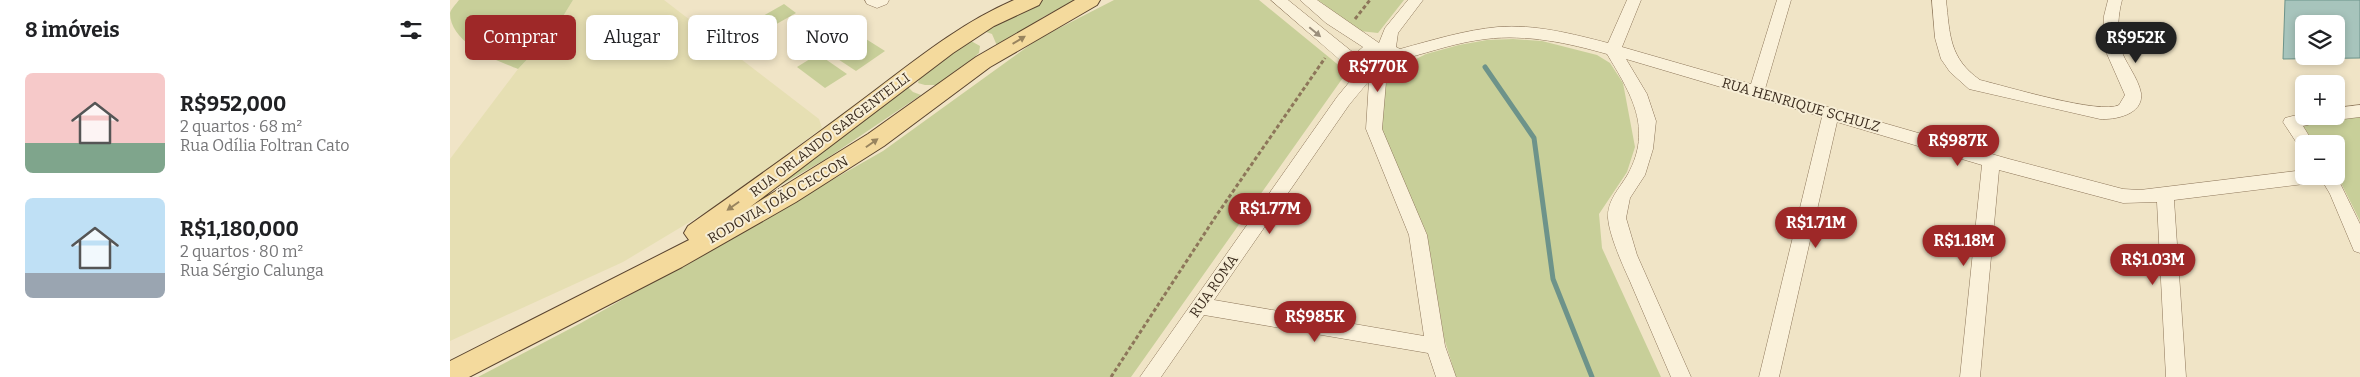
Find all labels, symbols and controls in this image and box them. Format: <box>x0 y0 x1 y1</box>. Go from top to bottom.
chip: Comprar <box>465 15 576 60</box>
chip: Alugar <box>586 15 678 60</box>
chip: Filtros <box>688 15 777 60</box>
chip: Novo <box>787 15 867 60</box>
map controls <box>2295 15 2345 185</box>
button: layers <box>2295 15 2345 65</box>
icon: filters <box>397 16 425 44</box>
text: 8 imóveis <box>25 17 120 43</box>
pin: R$952K <box>2095 22 2177 64</box>
one-way arrow <box>1309 26 1322 37</box>
text: R$952K <box>2107 28 2165 47</box>
one-way arrow <box>1013 36 1026 45</box>
pin: R$770K <box>1337 51 1419 93</box>
text: R$770K <box>1349 57 1407 76</box>
street label: RUA ORLANDO SARGENTELLI <box>747 69 913 201</box>
street label: RUA HENRIQUE SCHULZ <box>1720 74 1882 136</box>
button: + <box>2295 75 2345 125</box>
text: R$952,000 <box>180 91 286 117</box>
icon: home <box>65 93 125 153</box>
text: 2 quartos · 68 m² <box>180 117 302 136</box>
pin: R$987K <box>1917 124 1999 167</box>
text: R$987K <box>1928 131 1988 150</box>
button: − <box>2295 135 2345 185</box>
text: Rua Odília Foltran Cato <box>180 136 350 155</box>
one-way arrow <box>865 138 878 148</box>
street label: RODOVIA JOÃO CECCON <box>705 153 851 247</box>
pin: R$1.77M <box>1224 192 1316 235</box>
text: R$1.77M <box>1239 199 1301 218</box>
one-way arrow <box>726 201 740 211</box>
pin: R$1.71M <box>1770 206 1862 249</box>
text: R$1.71M <box>1786 213 1846 232</box>
text: R$1,180,000 <box>180 216 299 242</box>
icon: home <box>65 218 125 278</box>
pin: R$1.18M <box>1918 224 2010 267</box>
text: R$1.18M <box>1934 231 1994 250</box>
text: 2 quartos · 80 m² <box>180 242 303 261</box>
pin: R$1.03M <box>2107 244 2199 286</box>
text: R$1.03M <box>2121 250 2185 269</box>
street label: RUA ROMA <box>1186 251 1242 321</box>
text: Rua Sérgio Calunga <box>180 261 324 280</box>
pin: R$985K <box>1274 300 1356 343</box>
text: R$985K <box>1285 307 1345 326</box>

